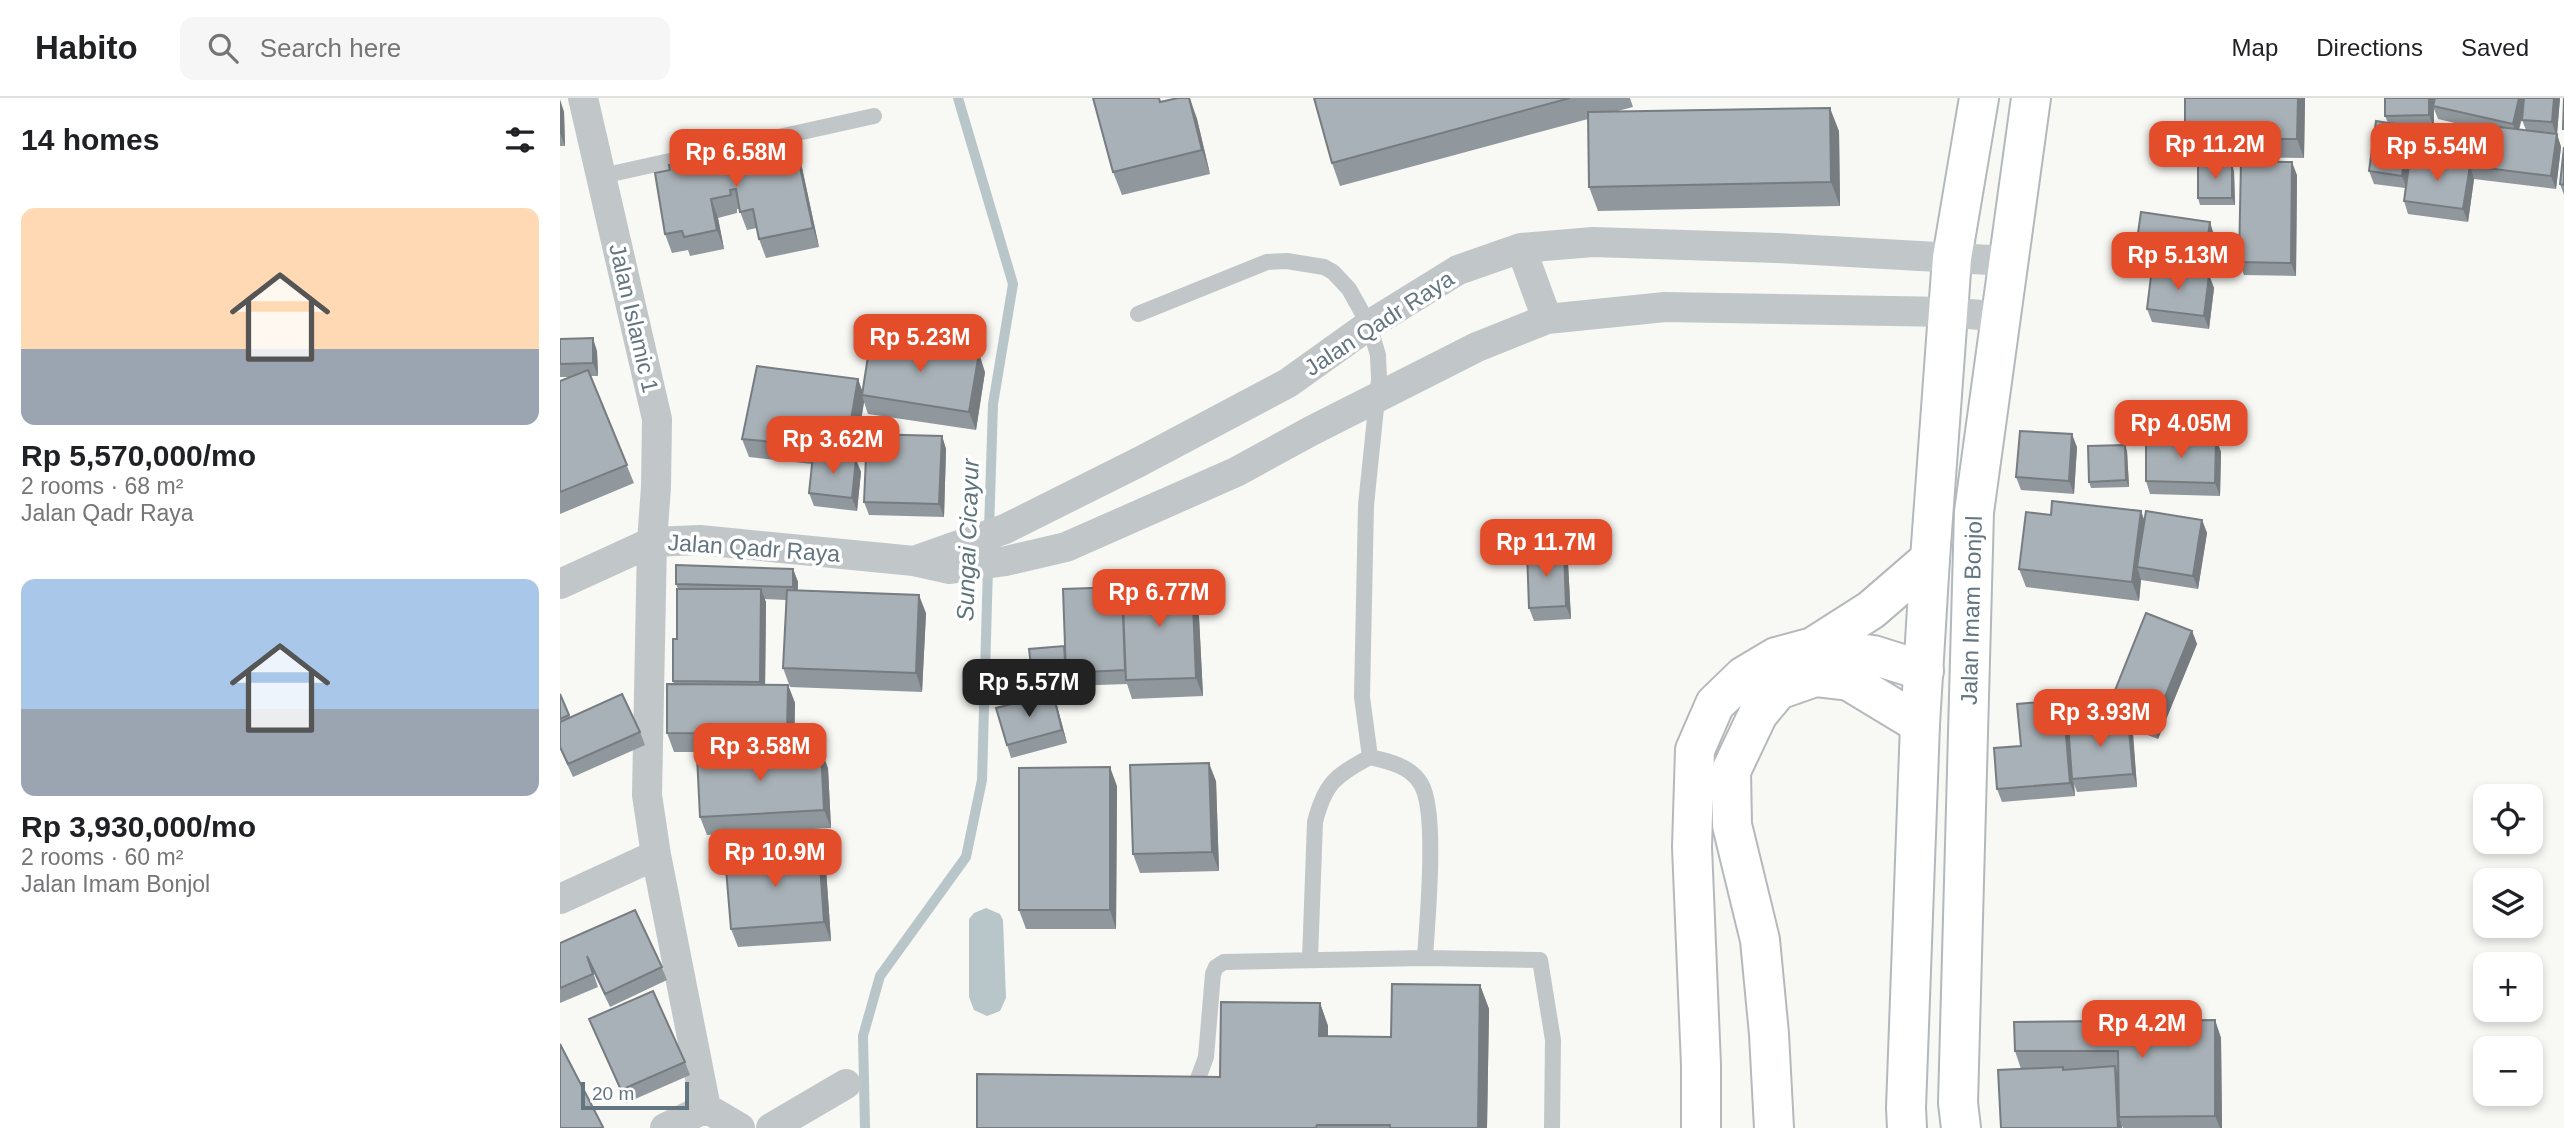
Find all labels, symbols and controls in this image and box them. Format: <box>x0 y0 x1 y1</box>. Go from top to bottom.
search box <box>180 17 670 80</box>
text: Habito <box>35 29 138 66</box>
icon: search <box>204 29 242 67</box>
text: Search here <box>260 33 401 63</box>
text: Map <box>2232 34 2278 61</box>
text: Directions <box>2316 34 2423 61</box>
text: Saved <box>2461 34 2529 61</box>
icon: filters <box>501 121 539 159</box>
pin: Rp 11.2M <box>2143 122 2287 181</box>
text: 14 homes <box>21 123 159 156</box>
pin: Rp 5.54M <box>2365 123 2509 183</box>
pin: Rp 6.58M <box>664 130 808 189</box>
text: Rp 11.2M <box>2165 131 2265 157</box>
text: Rp 5.54M <box>2387 133 2487 159</box>
text: Rp 6.58M <box>686 139 786 165</box>
pin: Rp 5.13M <box>2106 232 2250 292</box>
street label: Jalan Islamic 1 <box>604 241 664 395</box>
text: Rp 5.13M <box>2128 242 2228 268</box>
icon: home <box>217 254 343 380</box>
street label: Jalan Qadr Raya <box>1300 265 1459 381</box>
pin: Rp 5.23M <box>848 314 992 374</box>
text: Rp 5.23M <box>870 324 970 350</box>
pin: Rp 4.05M <box>2109 400 2253 460</box>
text: Rp 4.05M <box>2131 410 2231 436</box>
pin: Rp 3.62M <box>761 416 905 476</box>
text: Rp 3.62M <box>783 426 883 452</box>
text: Rp 5,570,000/mo <box>21 439 256 472</box>
water label: Sungai Cicayur <box>951 457 984 622</box>
text: 2 rooms · 68 m² <box>21 473 183 499</box>
text: Jalan Qadr Raya <box>21 500 194 526</box>
street label: Jalan Imam Bonjol <box>1956 515 1987 705</box>
pin: Rp 11.7M <box>1474 519 1618 579</box>
street label: Jalan Qadr Raya <box>667 529 841 567</box>
text: Rp 11.7M <box>1496 529 1596 555</box>
pin: Rp 6.77M <box>1087 570 1231 629</box>
text: Rp 6.77M <box>1109 579 1209 605</box>
icon: home <box>217 625 343 751</box>
pin: Rp 5.57M <box>957 660 1101 719</box>
text: Rp 5.57M <box>979 669 1079 695</box>
pin: Rp 3.93M <box>2028 690 2172 749</box>
text: Rp 3.93M <box>2050 699 2150 725</box>
pin: Rp 3.58M <box>688 724 832 783</box>
text: Rp 3.58M <box>710 733 810 759</box>
map controls <box>2473 784 2543 1106</box>
button: locate <box>2473 784 2543 854</box>
text: Rp 3,930,000/mo <box>21 810 256 843</box>
pin: Rp 10.9M <box>703 830 847 889</box>
text: Rp 10.9M <box>725 839 825 865</box>
text: 2 rooms · 60 m² <box>21 844 183 870</box>
button: layers <box>2473 868 2543 938</box>
text: Jalan Imam Bonjol <box>21 871 210 897</box>
button: + <box>2473 952 2543 1022</box>
pin: Rp 4.2M <box>2077 1000 2207 1060</box>
text: Rp 4.2M <box>2098 1010 2186 1036</box>
button: − <box>2473 1036 2543 1106</box>
scale bar <box>581 1079 690 1111</box>
text: 20 m <box>592 1083 634 1104</box>

